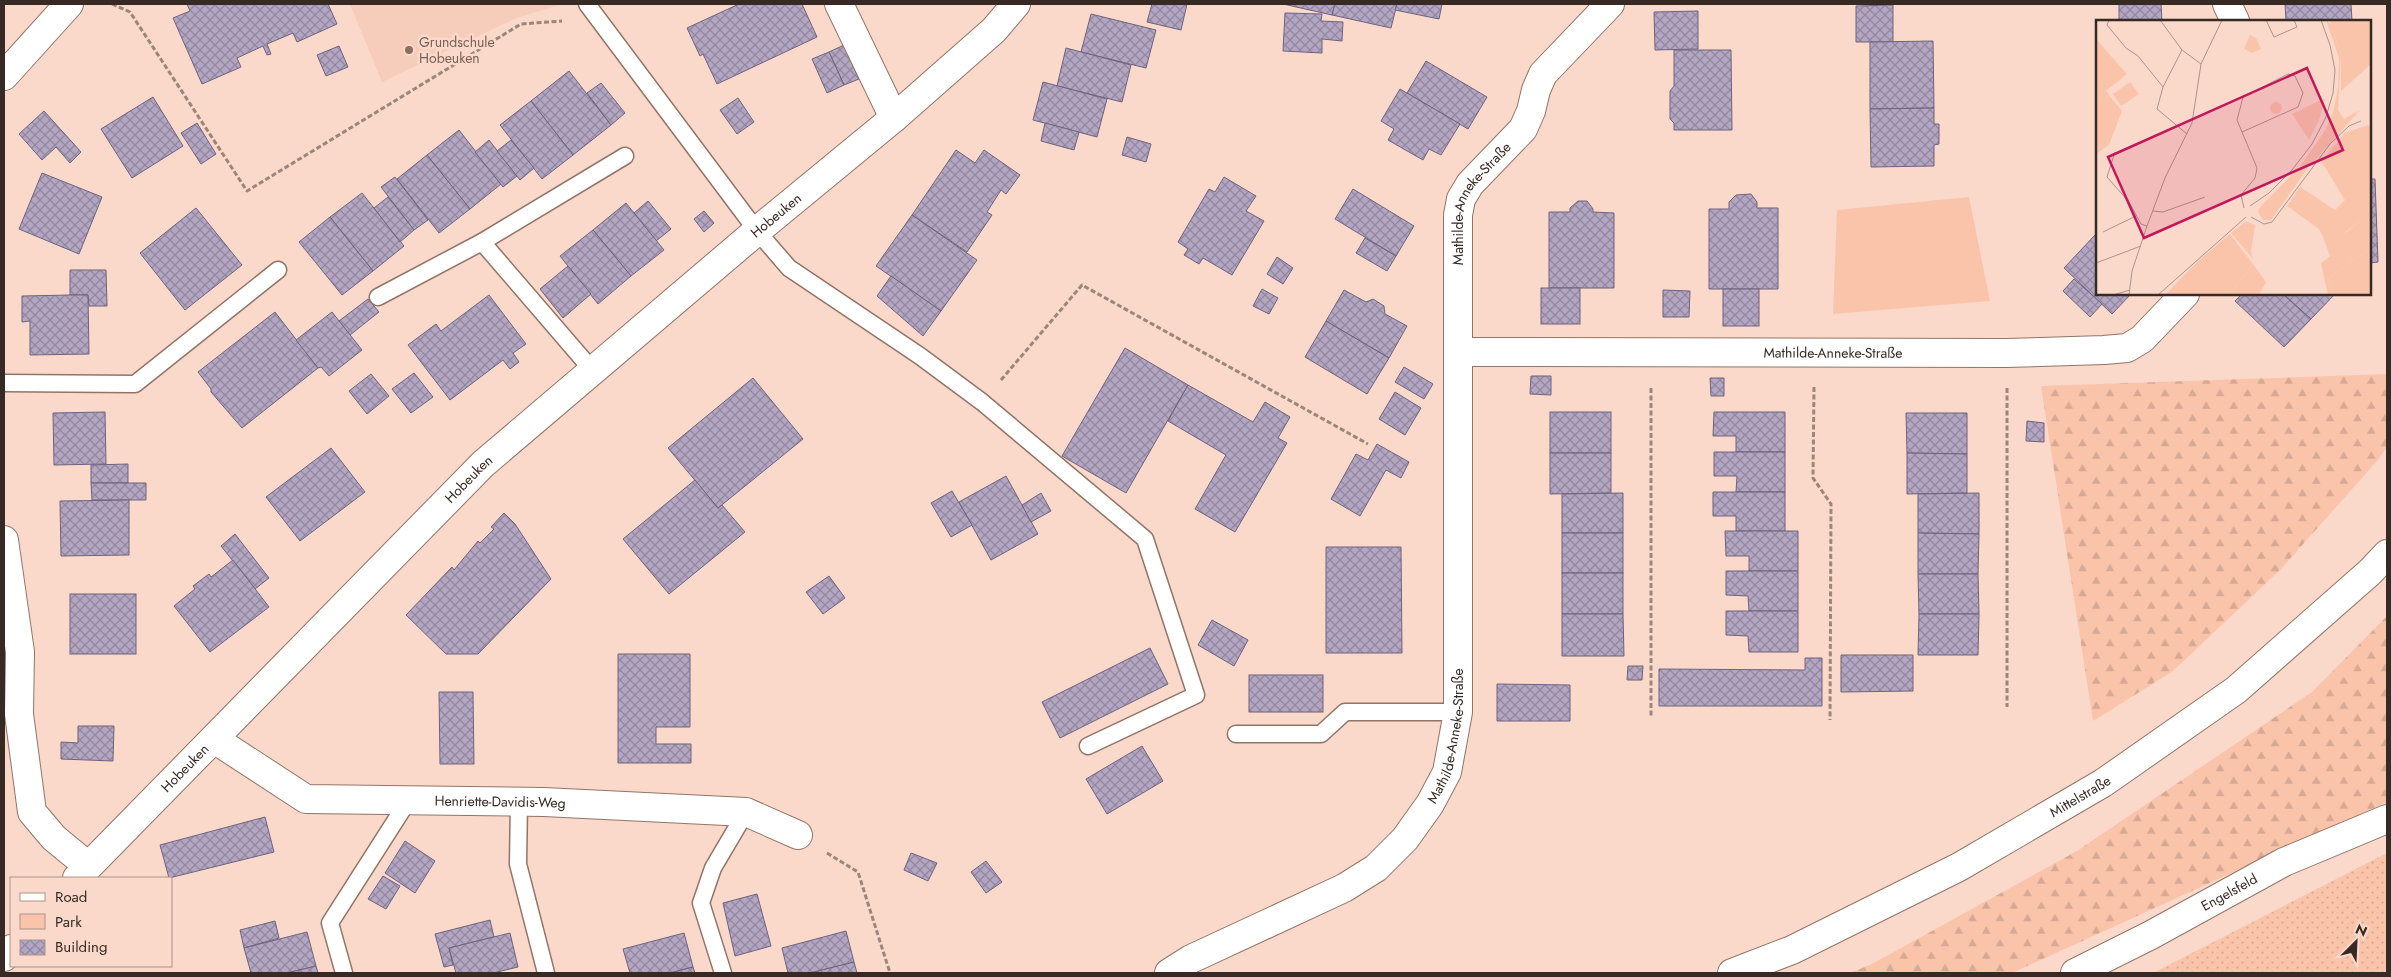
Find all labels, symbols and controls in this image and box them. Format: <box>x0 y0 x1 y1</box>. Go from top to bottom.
inset map <box>2096 20 2371 295</box>
place label: Grundschule Hobeuken <box>419 32 495 68</box>
marker: Grundschule Hobeuken <box>403 44 415 56</box>
street label: Mathilde-Anneke-Straße <box>1448 138 1515 265</box>
street label: Hobeuken <box>746 188 806 242</box>
street label: Mathilde-Anneke-Straße <box>1764 343 1902 363</box>
street label: Hobeuken <box>440 450 497 508</box>
street label: Mathilde-Anneke-Straße <box>1422 668 1468 807</box>
street label: Hobeuken <box>156 739 213 797</box>
street label: Mittelstraße <box>2046 771 2115 822</box>
street label: Henriette-Davidis-Weg <box>434 791 566 813</box>
street label: Engelsfeld <box>2197 869 2261 916</box>
legend <box>10 877 172 967</box>
text: Road <box>55 886 87 908</box>
text: Park <box>55 911 82 933</box>
north arrow <box>2331 917 2381 967</box>
text: N <box>2352 919 2370 942</box>
text: Building <box>55 936 107 958</box>

